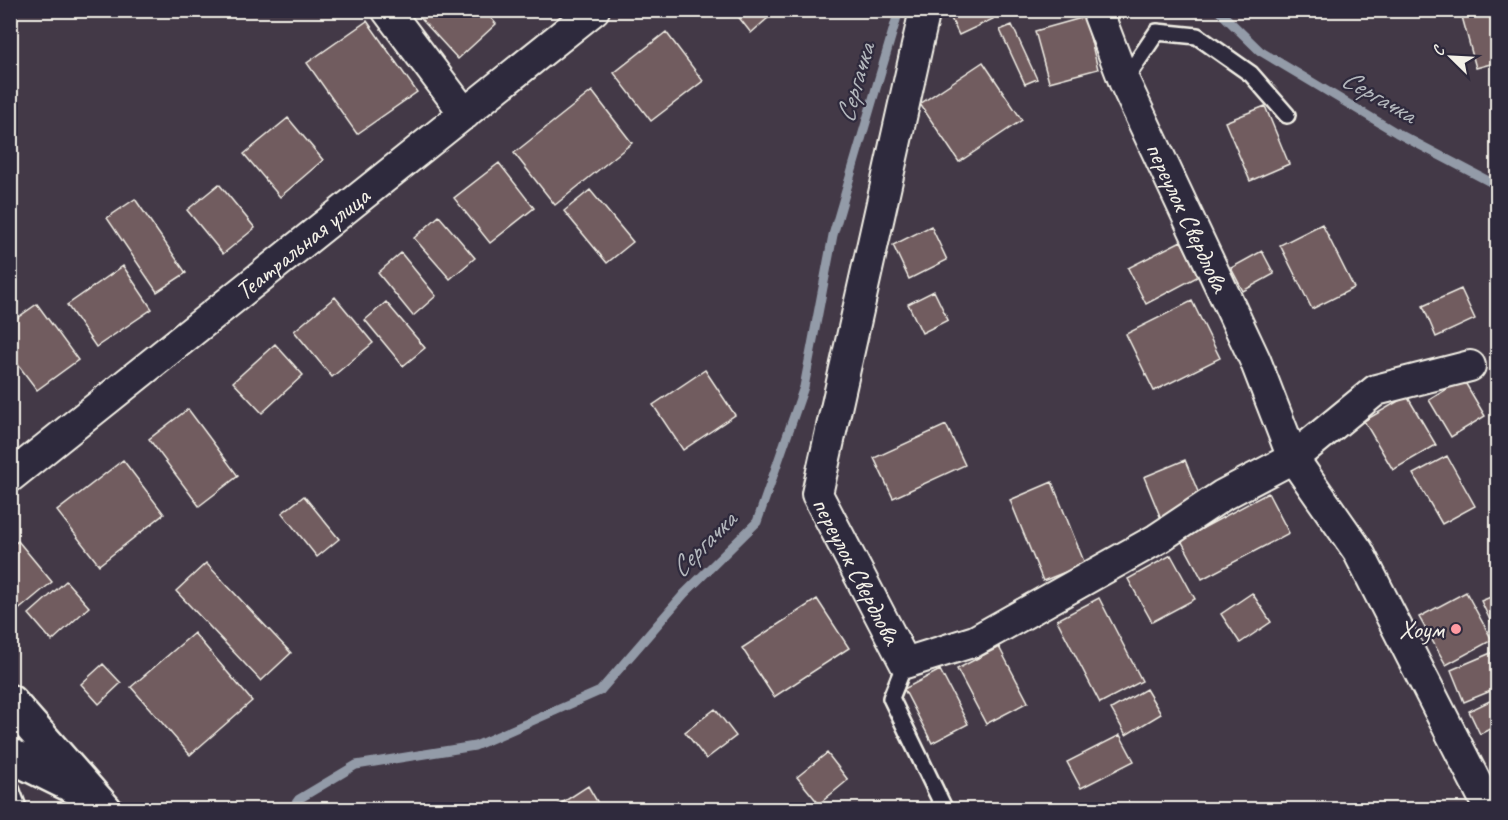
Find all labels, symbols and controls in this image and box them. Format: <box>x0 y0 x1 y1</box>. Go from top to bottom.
north arrow <box>1421 27 1481 87</box>
water label: Сергачка <box>828 37 883 126</box>
text: С <box>1427 42 1450 59</box>
water label: Сергачка <box>1336 61 1425 132</box>
street label: переулок Свердлова <box>1138 137 1237 299</box>
street label: Театральная улица <box>229 179 378 308</box>
street label: переулок Свердлова <box>804 491 909 651</box>
water label: Сергачка <box>663 502 745 584</box>
place label: Хоум <box>1399 613 1445 646</box>
marker: Хоум <box>1449 622 1463 636</box>

